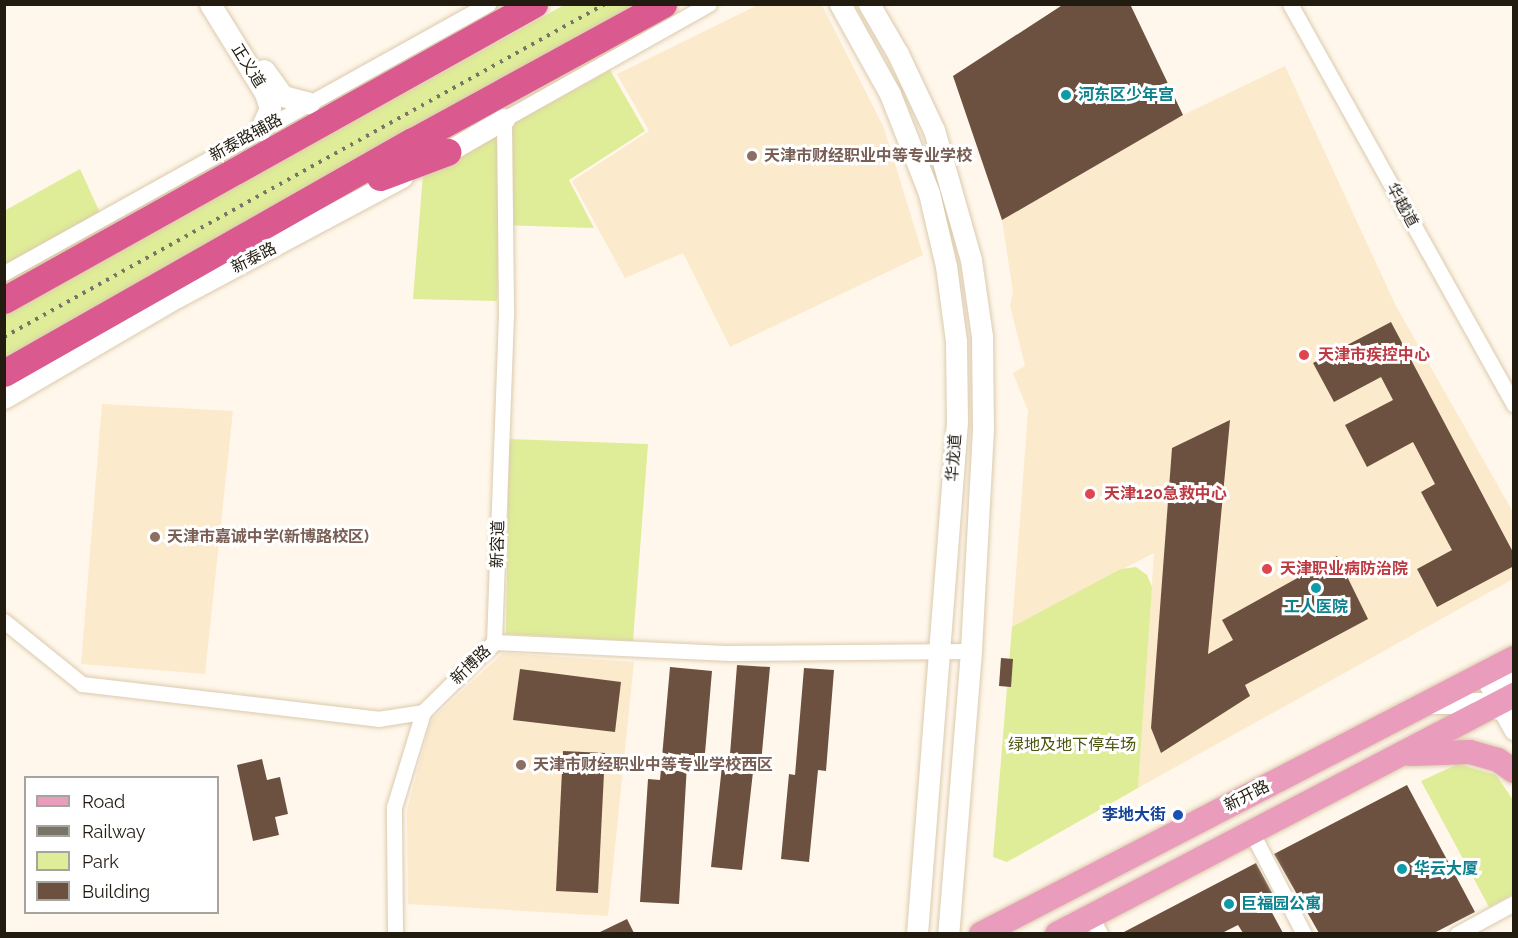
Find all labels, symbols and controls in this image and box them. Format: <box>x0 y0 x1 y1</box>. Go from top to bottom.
street label: 正义道 <box>227 41 269 91</box>
place label: 河东区少年宫 <box>1078 85 1174 105</box>
marker: 河东区少年宫 <box>1059 88 1073 102</box>
street label: 新泰路辅路 <box>206 110 286 166</box>
place label: 天津市财经职业中等专业学校 <box>764 146 972 166</box>
marker: 天津市财经职业中等专业学校 <box>745 149 759 163</box>
street label: 华越道 <box>1382 179 1422 231</box>
street label: 新泰路 <box>228 239 280 277</box>
place label: 天津市疾控中心 <box>1318 345 1430 365</box>
marker: 天津市疾控中心 <box>1295 346 1313 364</box>
street label: 华龙道 <box>943 433 965 483</box>
place label: 天津120急救中心 <box>1104 484 1227 504</box>
marker: 天津120急救中心 <box>1081 485 1099 503</box>
street label: 新容道 <box>488 520 508 568</box>
place label: 天津市嘉诚中学(新博路校区) <box>167 527 369 547</box>
marker: 天津市嘉诚中学(新博路校区) <box>148 530 162 544</box>
place label: 天津职业病防治院 <box>1280 559 1408 579</box>
marker: 天津职业病防治院 <box>1258 560 1276 578</box>
marker: 工人医院 <box>1309 581 1323 595</box>
place label: 工人医院 <box>1284 597 1348 617</box>
street label: 新博路 <box>447 641 495 689</box>
park label: 绿地及地下停车场 <box>1008 735 1136 755</box>
place label: 天津市财经职业中等专业学校西区 <box>533 755 773 775</box>
marker: 天津市财经职业中等专业学校西区 <box>514 758 528 772</box>
legend <box>24 776 219 914</box>
street label: 新开路 <box>1221 777 1273 815</box>
text: Road <box>82 791 125 812</box>
place label: 李地大街 <box>1102 805 1166 825</box>
marker: 李地大街 <box>1171 808 1185 822</box>
text: Railway <box>82 821 146 842</box>
text: Park <box>82 851 119 872</box>
place label: 华云大厦 <box>1414 859 1478 879</box>
marker: 华云大厦 <box>1395 862 1409 876</box>
text: Building <box>82 881 150 902</box>
place label: 巨福园公寓 <box>1241 894 1321 914</box>
marker: 巨福园公寓 <box>1222 897 1236 911</box>

